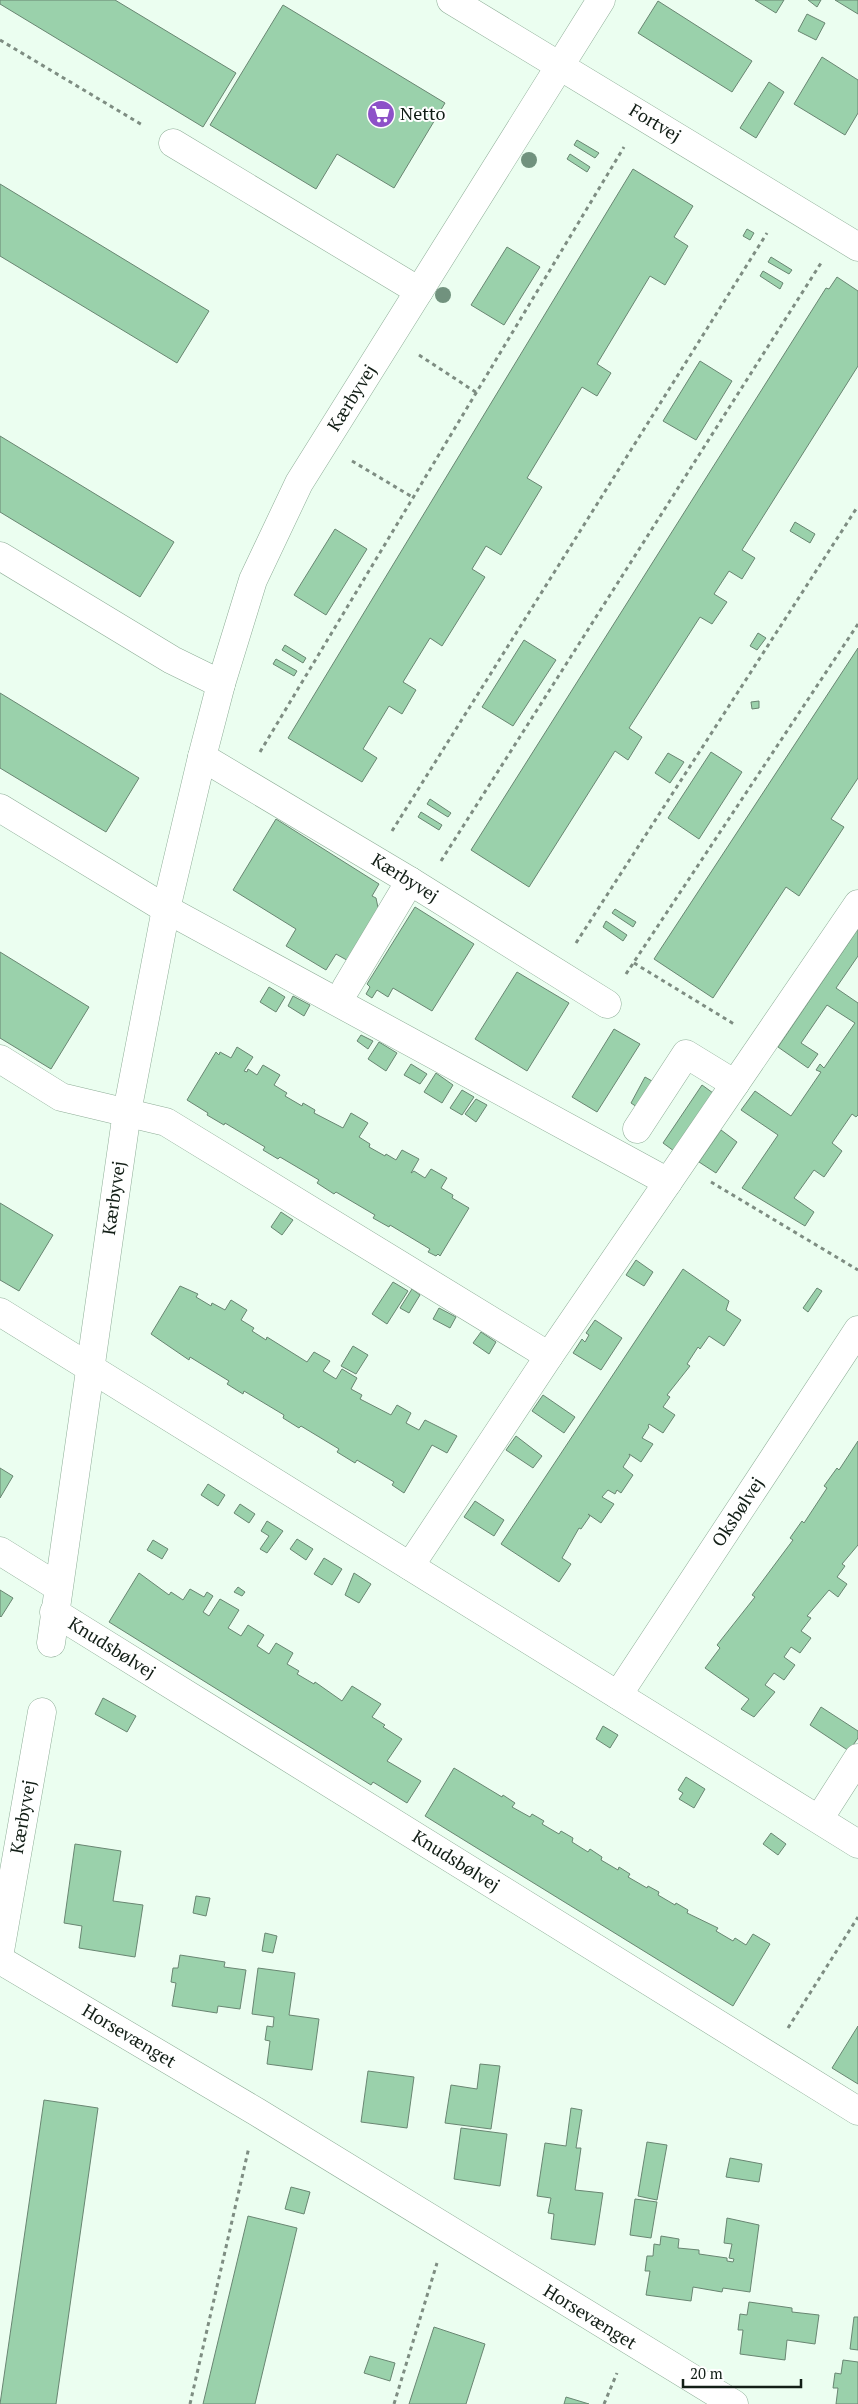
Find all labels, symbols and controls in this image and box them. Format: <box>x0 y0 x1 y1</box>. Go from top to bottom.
street label: Fortvej <box>625 97 686 147</box>
supermarket icon: Netto <box>366 99 396 129</box>
place label: Netto <box>400 101 446 125</box>
street label: Kærbyvej <box>321 359 381 436</box>
street label: Kærbyvej <box>367 847 444 907</box>
street label: Kærbyvej <box>96 1159 130 1237</box>
street label: Oksbølvej <box>706 1472 769 1551</box>
street label: Knudsbølvej <box>64 1611 161 1683</box>
street label: Kærbyvej <box>4 1778 40 1856</box>
street label: Knudsbølvej <box>408 1824 505 1896</box>
street label: Horsevænget <box>78 1998 181 2073</box>
street label: Horsevænget <box>539 2278 642 2354</box>
scale bar <box>683 2356 800 2388</box>
text: 20 m <box>690 2363 723 2383</box>

